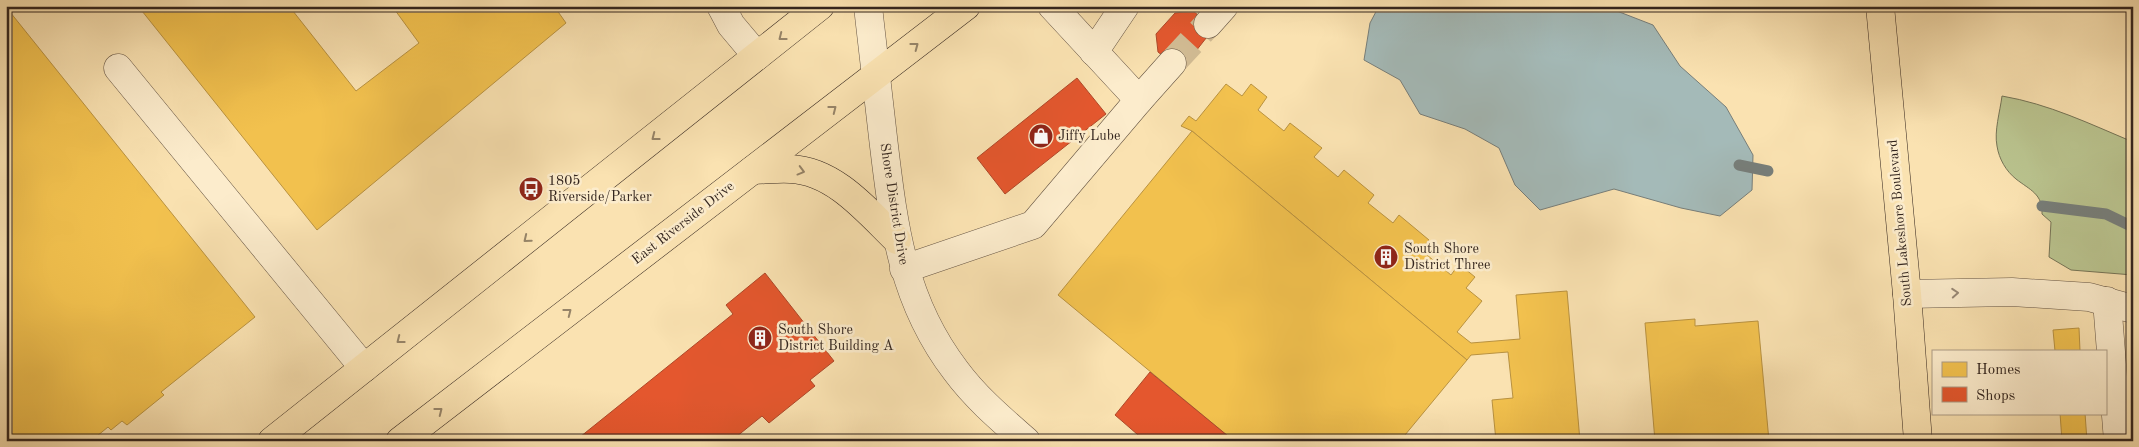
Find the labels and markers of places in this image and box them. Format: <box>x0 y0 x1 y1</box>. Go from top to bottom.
shop icon: Jiffy Lube <box>1028 123 1054 149</box>
place label: Jiffy Lube <box>1058 129 1120 143</box>
place label: 1805 Riverside/Parker <box>548 174 652 204</box>
bus stop icon: 1805 Riverside/Parker <box>518 176 544 202</box>
place label: South Shore District Three <box>1404 242 1490 272</box>
building icon: South Shore District Three <box>1373 244 1399 270</box>
place label: South Shore District Building A <box>778 323 894 353</box>
building icon: South Shore District Building A <box>747 325 773 351</box>

